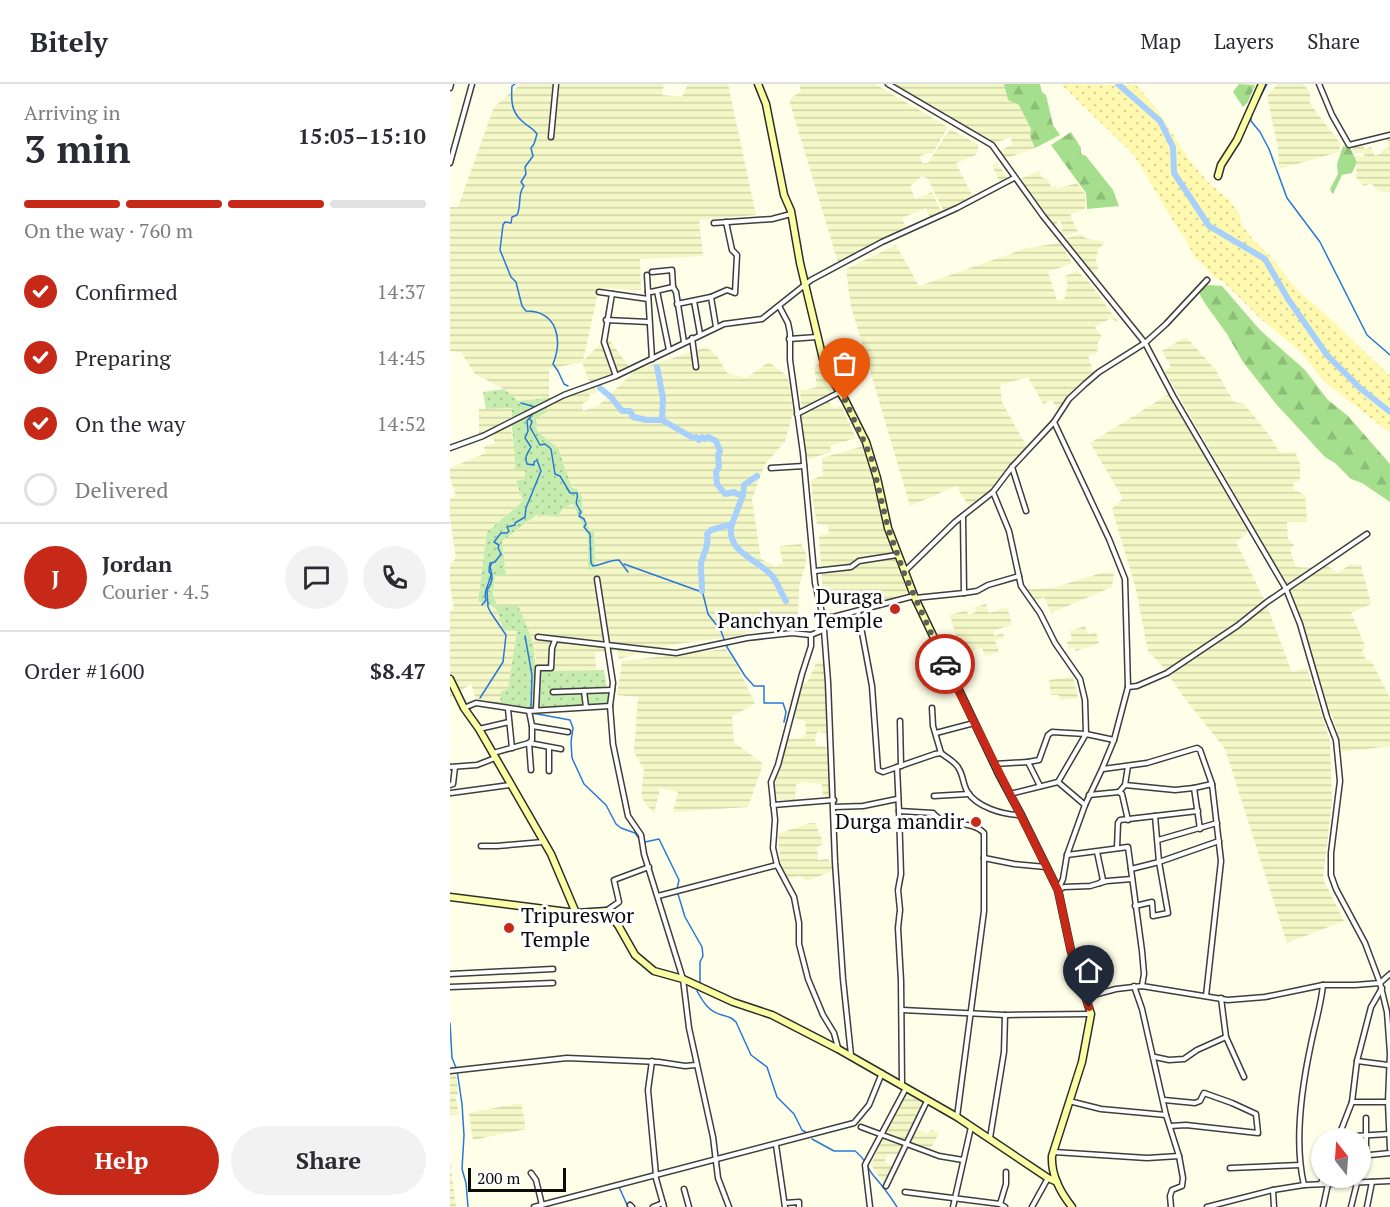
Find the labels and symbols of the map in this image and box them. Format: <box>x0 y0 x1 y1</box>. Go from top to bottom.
pin <box>819 338 870 400</box>
place label: Duraga Panchyan Temple <box>717 582 883 634</box>
marker: Duraga Panchyan Temple <box>888 602 902 616</box>
courier <box>915 634 975 694</box>
place label: Durga mandir <box>835 807 964 835</box>
marker: Durga mandir <box>969 815 983 829</box>
place label: Tripureswor Temple <box>521 901 634 953</box>
marker: Tripureswor Temple <box>502 921 516 935</box>
pin <box>1063 945 1114 1007</box>
north arrow <box>1311 1128 1371 1188</box>
scale bar <box>468 1165 566 1192</box>

